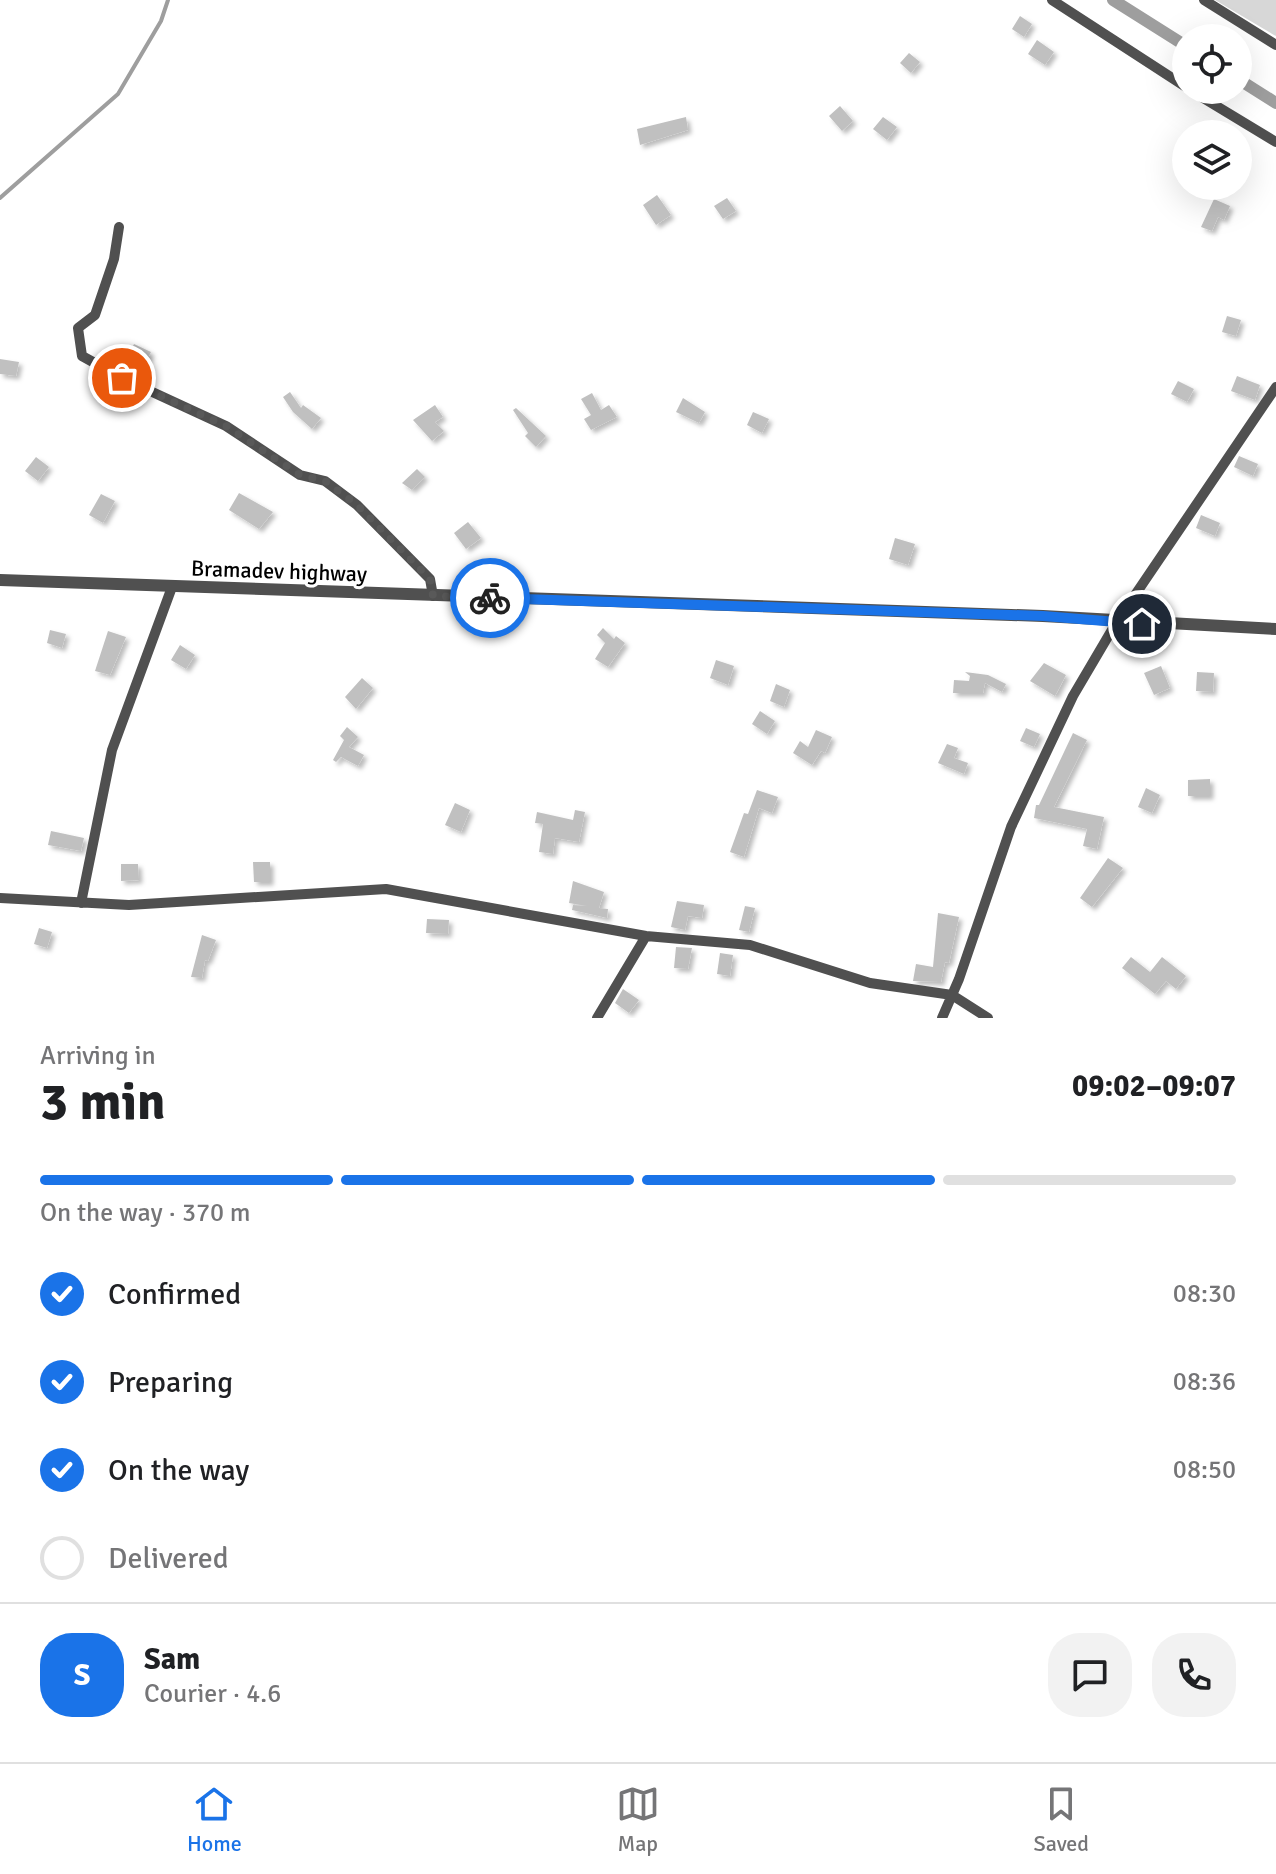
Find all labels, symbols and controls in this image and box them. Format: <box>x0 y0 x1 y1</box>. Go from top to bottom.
map controls <box>1172 24 1252 200</box>
button: locate <box>1172 24 1252 104</box>
button: layers <box>1172 120 1252 200</box>
pin <box>88 344 156 412</box>
icon: bag <box>100 356 144 400</box>
street label: Bramadev highway <box>191 554 368 588</box>
courier <box>450 558 530 638</box>
icon: bike <box>468 576 512 620</box>
pin <box>1108 590 1176 658</box>
icon: home <box>1120 602 1164 646</box>
text: Arriving in <box>40 1040 156 1072</box>
text: 09:02–09:07 <box>1072 1068 1236 1105</box>
text: 3 min <box>40 1070 166 1134</box>
text: On the way · 370 m <box>40 1197 250 1229</box>
icon: check <box>40 1272 84 1316</box>
text: Confirmed <box>108 1276 241 1313</box>
text: 08:30 <box>1173 1278 1236 1310</box>
icon: check <box>40 1360 84 1404</box>
text: Preparing <box>108 1364 233 1401</box>
text: 08:36 <box>1173 1366 1236 1398</box>
icon: check <box>40 1448 84 1492</box>
text: On the way <box>108 1452 249 1489</box>
text: 08:50 <box>1173 1454 1236 1486</box>
text: Delivered <box>108 1540 229 1577</box>
button: chat <box>1048 1633 1132 1717</box>
button: phone <box>1152 1633 1236 1717</box>
text: Sam <box>144 1641 200 1678</box>
text: S <box>74 1657 90 1694</box>
text: Courier · 4.6 <box>144 1678 281 1710</box>
tab: Home <box>187 1782 242 1857</box>
tab: Map <box>616 1782 660 1857</box>
tab: Saved <box>1034 1782 1089 1857</box>

